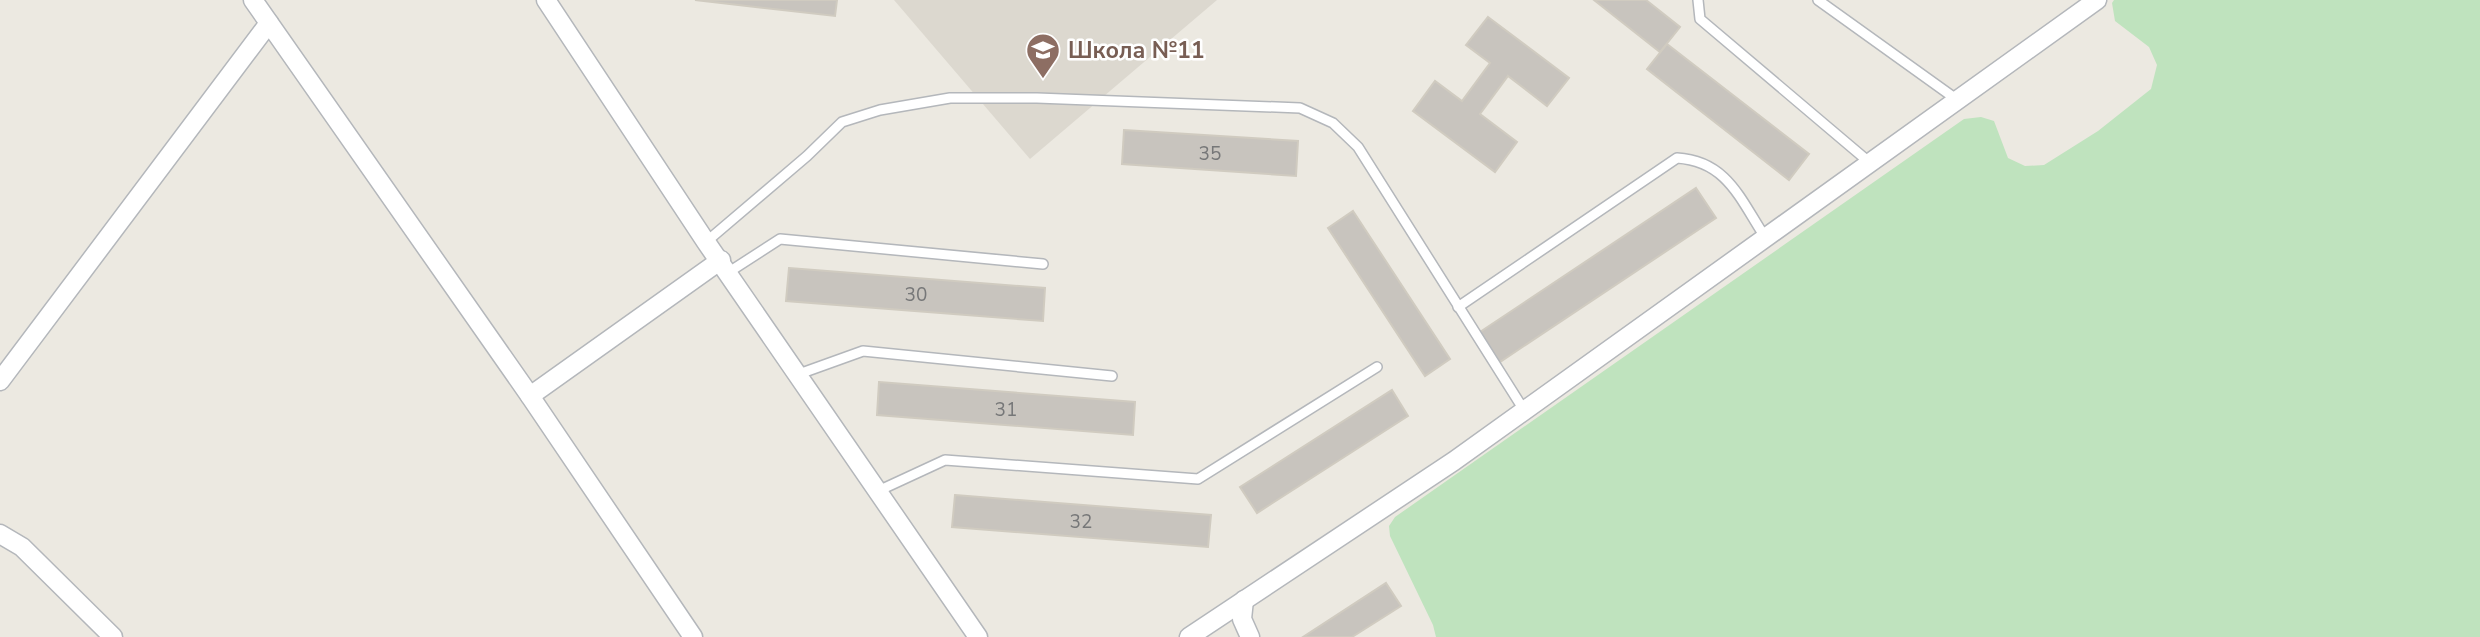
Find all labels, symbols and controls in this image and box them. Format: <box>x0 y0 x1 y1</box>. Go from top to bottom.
school or university icon: Школа №11 <box>1024 31 1062 80</box>
place label: Школа №11 <box>1068 35 1205 66</box>
house number: 35 <box>1199 141 1221 167</box>
house number: 30 <box>905 282 927 308</box>
house number: 31 <box>995 397 1017 423</box>
house number: 32 <box>1070 509 1092 535</box>

